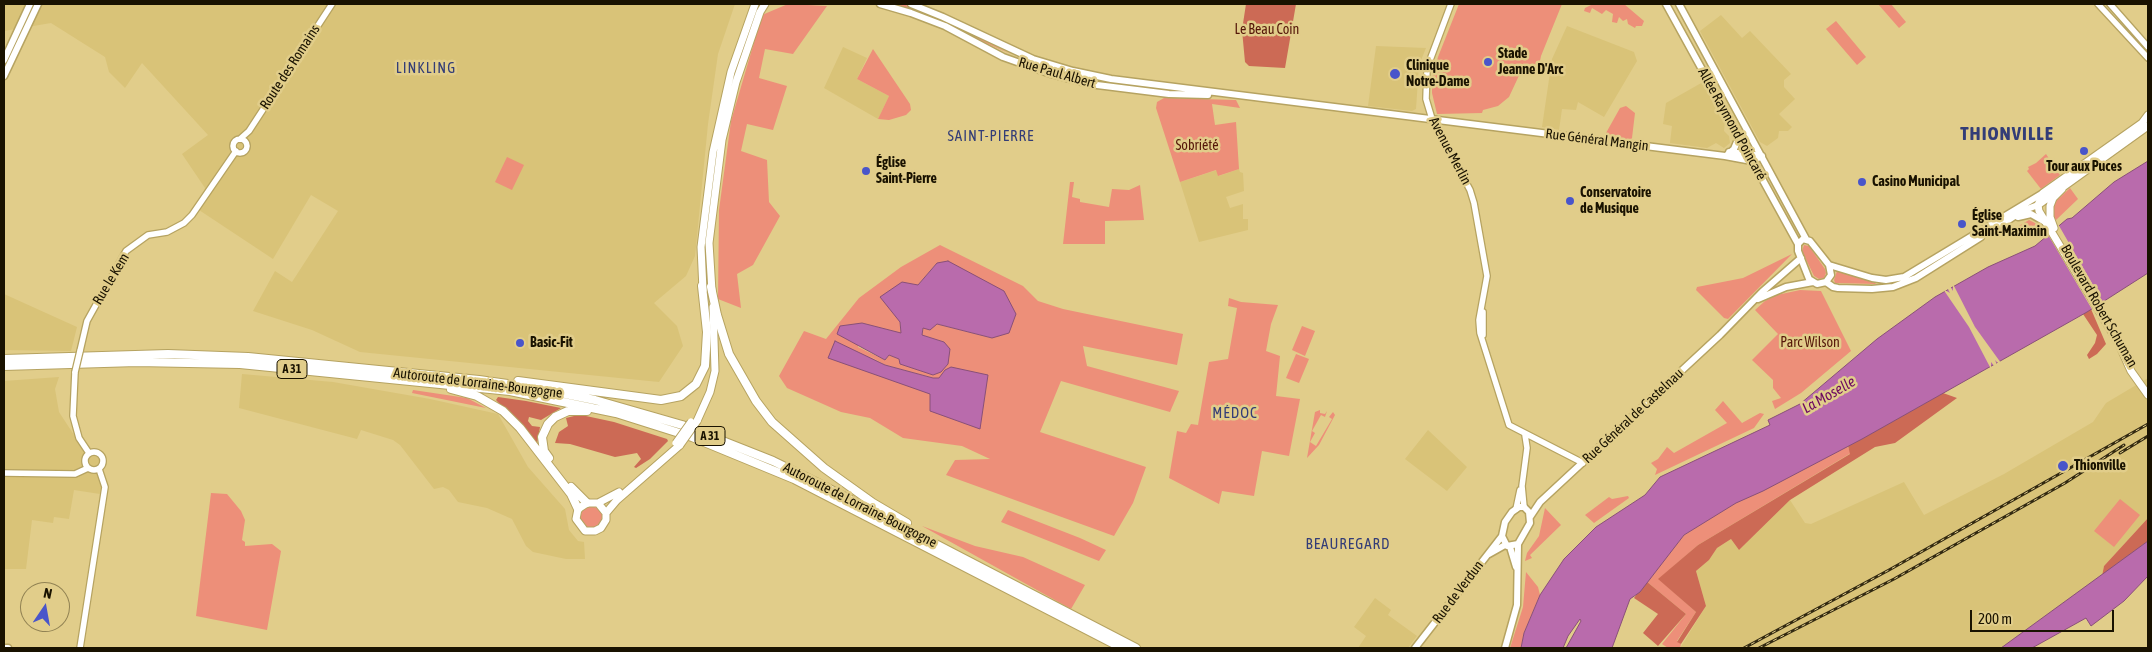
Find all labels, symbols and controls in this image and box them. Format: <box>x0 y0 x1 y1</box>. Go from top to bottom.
street label: Route des Romains <box>256 22 324 112</box>
park label: Le Beau Coin <box>1235 22 1299 38</box>
place label: Stade Jeanne D'Arc <box>1498 46 1564 78</box>
street label: Rue Paul Albert <box>1017 54 1097 92</box>
marker: Stade Jeanne D'Arc <box>1482 56 1494 68</box>
place label: Clinique Notre-Dame <box>1406 58 1470 90</box>
district label: LINKLING <box>395 59 457 77</box>
street label: Allée Raymond Poincaré <box>1694 65 1770 183</box>
marker: Clinique Notre-Dame <box>1388 67 1402 81</box>
street label: Avenue Merlin <box>1425 114 1475 188</box>
district label: THIONVILLE <box>1959 123 2055 145</box>
street label: Rue Général Mangin <box>1545 125 1649 155</box>
district label: SAINT-PIERRE <box>946 127 1036 145</box>
park label: Sobriété <box>1175 138 1219 154</box>
marker: Tour aux Puces <box>2078 145 2090 157</box>
place label: Église Saint-Pierre <box>876 155 937 188</box>
place label: Tour aux Puces <box>2046 159 2122 175</box>
marker: Église Saint-Pierre <box>860 165 872 177</box>
place label: Casino Municipal <box>1872 174 1960 190</box>
marker: Casino Municipal <box>1856 176 1868 188</box>
place label: Conservatoire de Musique <box>1580 185 1651 218</box>
marker: Conservatoire de Musique <box>1564 195 1576 207</box>
place label: Église Saint-Maximin <box>1972 208 2047 240</box>
marker: Église Saint-Maximin <box>1956 218 1968 230</box>
street label: Boulevard Robert Schuman <box>2057 242 2141 370</box>
street label: Rue le Kem <box>89 250 133 308</box>
place label: Basic-Fit <box>530 335 573 351</box>
park label: Parc Wilson <box>1780 335 1840 351</box>
marker: Basic-Fit <box>514 337 526 349</box>
road number: A 31 <box>277 359 307 378</box>
street label: Autoroute de Lorraine-Bourgogne <box>393 364 563 402</box>
street label: Rue Général de Castelnau <box>1579 365 1687 467</box>
water label: La Moselle <box>1799 373 1859 417</box>
district label: MÉDOC <box>1212 404 1258 422</box>
road number: A 31 <box>695 426 725 446</box>
place label: Thionville <box>2074 458 2126 474</box>
street label: Autoroute de Lorraine-Bourgogne <box>780 459 940 551</box>
marker: Thionville <box>2056 459 2070 473</box>
district label: BEAUREGARD <box>1304 535 1392 553</box>
street label: Rue de Verdun <box>1429 557 1487 627</box>
north arrow <box>20 582 70 632</box>
text: N <box>42 585 54 602</box>
scale bar <box>1972 600 2116 632</box>
text: 200 m <box>1978 610 2012 627</box>

